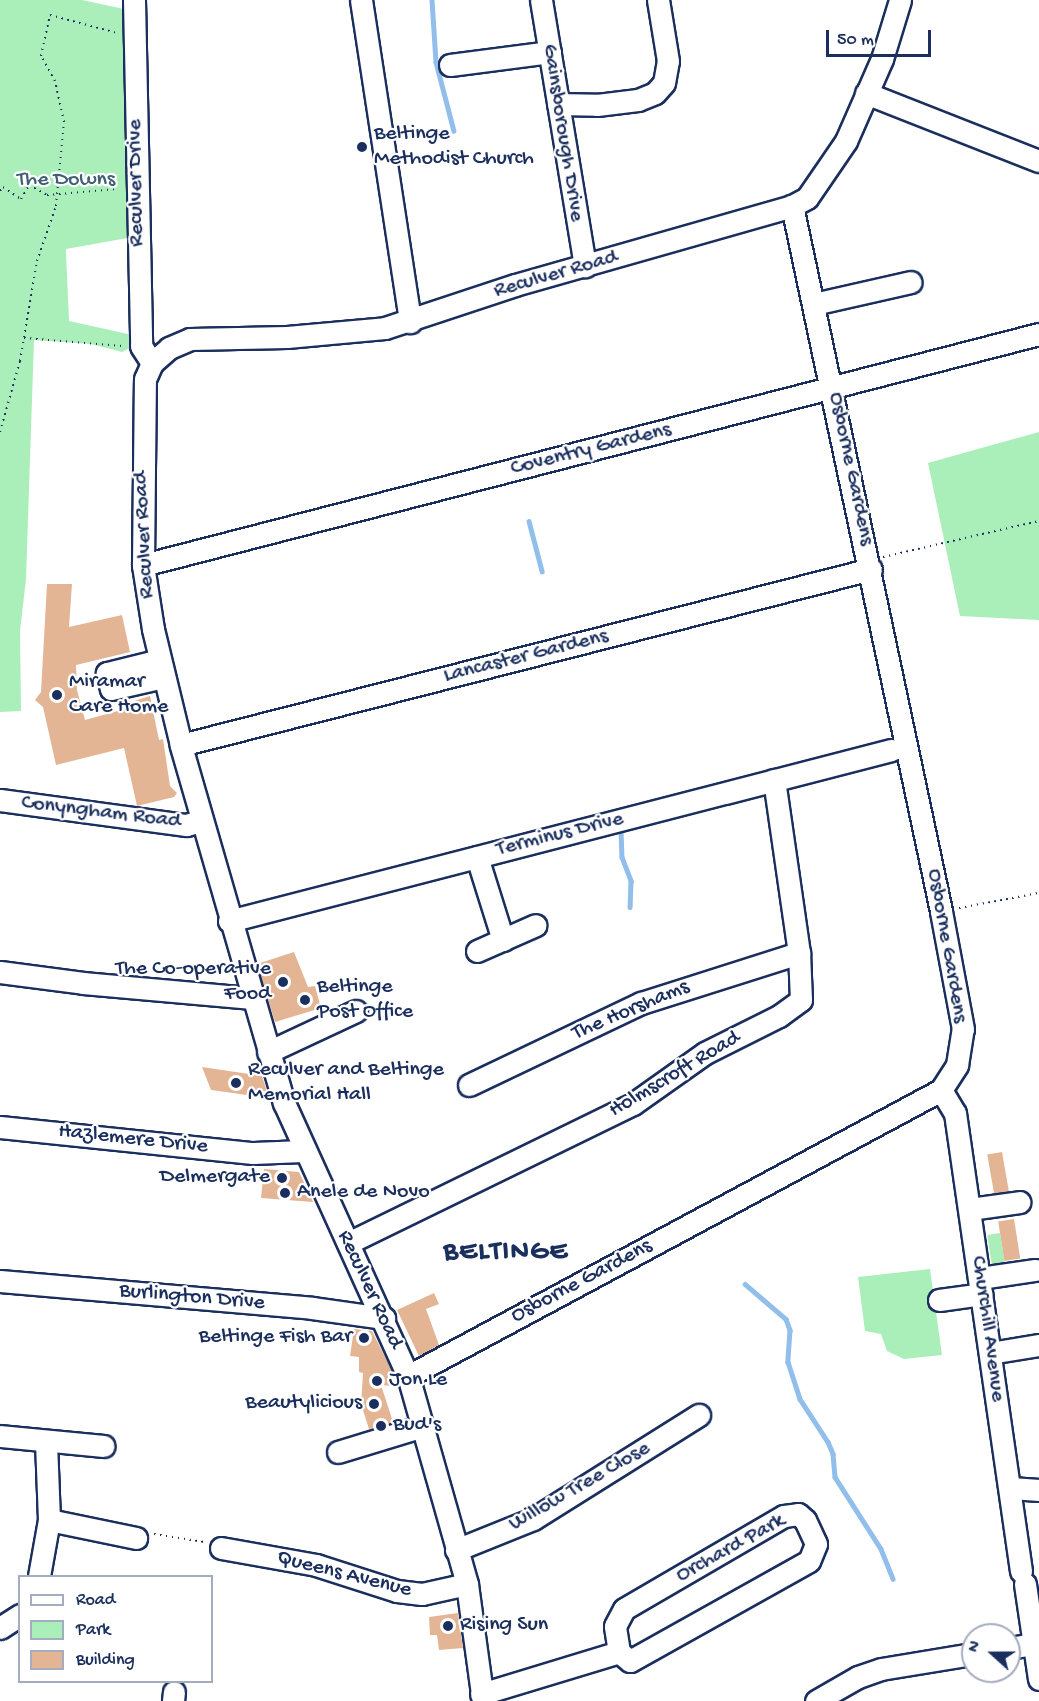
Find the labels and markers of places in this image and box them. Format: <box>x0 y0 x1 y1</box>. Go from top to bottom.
place label: Beltinge Methodist Church <box>374 121 534 172</box>
marker: Beltinge Methodist Church <box>355 140 369 154</box>
place label: Miramar Care Home <box>69 669 168 720</box>
marker: Miramar Care Home <box>50 688 64 702</box>
place label: The Co-operative Food <box>115 956 271 1008</box>
place label: Beltinge Post Office <box>317 974 413 1026</box>
marker: The Co-operative Food <box>276 975 290 989</box>
marker: Beltinge Post Office <box>298 993 312 1007</box>
place label: Reculver and Beltinge Memorial Hall <box>248 1057 444 1108</box>
marker: Reculver and Beltinge Memorial Hall <box>229 1076 243 1090</box>
place label: Delmergate <box>160 1165 270 1191</box>
marker: Delmergate <box>275 1171 289 1185</box>
place label: Anele de Novo <box>297 1180 430 1206</box>
marker: Anele de Novo <box>278 1186 292 1200</box>
place label: Beltinge Fish Bar <box>199 1325 352 1351</box>
marker: Beltinge Fish Bar <box>357 1331 371 1345</box>
place label: Jon Le <box>389 1368 447 1394</box>
marker: Jon Le <box>370 1374 384 1388</box>
place label: Beautylicious <box>245 1391 362 1417</box>
marker: Beautylicious <box>367 1397 381 1411</box>
place label: Bud's <box>393 1413 441 1439</box>
marker: Bud's <box>374 1419 388 1433</box>
place label: Rising Sun <box>460 1613 548 1639</box>
marker: Rising Sun <box>441 1619 455 1633</box>

